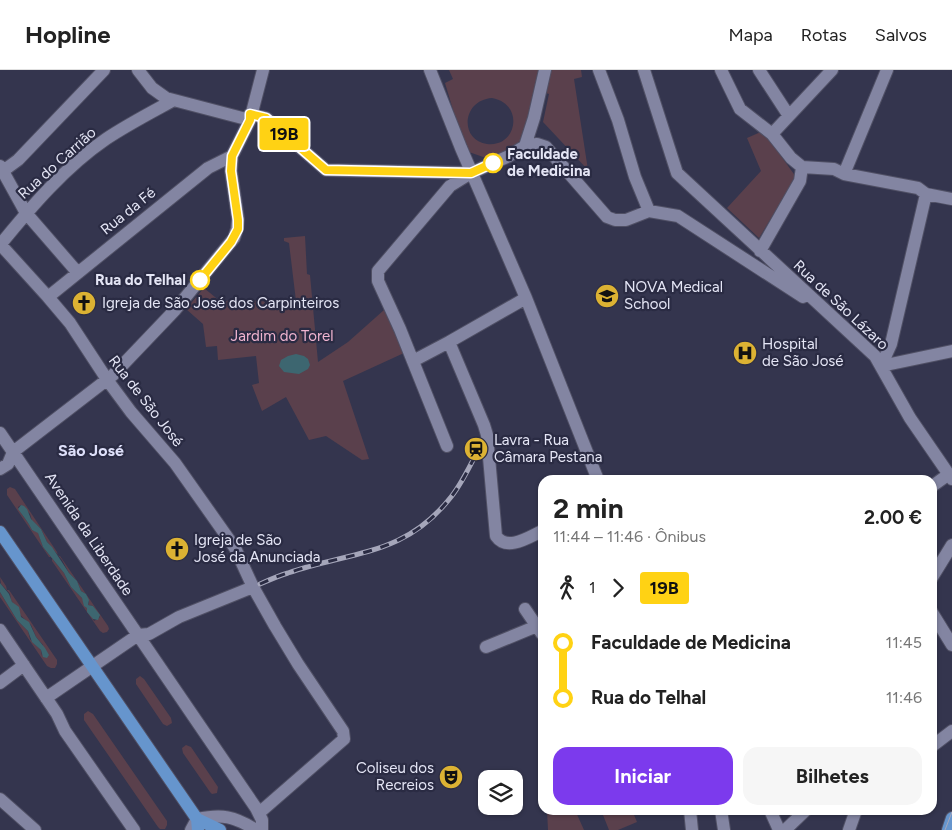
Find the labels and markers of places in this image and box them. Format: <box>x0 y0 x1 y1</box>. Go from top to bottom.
place label: Faculdade de Medicina <box>507 145 590 180</box>
marker: Faculdade de Medicina <box>483 153 503 173</box>
marker: Rua do Telhal <box>190 270 210 290</box>
place label: Rua do Telhal <box>95 271 186 289</box>
place label: NOVA Medical School <box>624 278 723 313</box>
school or university icon: NOVA Medical School <box>594 283 620 309</box>
church icon: Igreja de São José dos Carpinteiros <box>71 290 97 316</box>
place label: Igreja de São José dos Carpinteiros <box>102 294 339 312</box>
place label: Hospital de São José <box>762 335 844 370</box>
hospital icon: Hospital de São José <box>732 340 758 366</box>
place label: Lavra - Rua Câmara Pestana <box>494 431 602 466</box>
station icon: Lavra - Rua Câmara Pestana <box>463 436 489 462</box>
place label: Igreja de São José da Anunciada <box>194 531 320 566</box>
church icon: Igreja de São José da Anunciada <box>164 536 190 562</box>
place label: Coliseu dos Recreios <box>356 759 434 794</box>
theatre icon: Coliseu dos Recreios <box>438 764 464 790</box>

